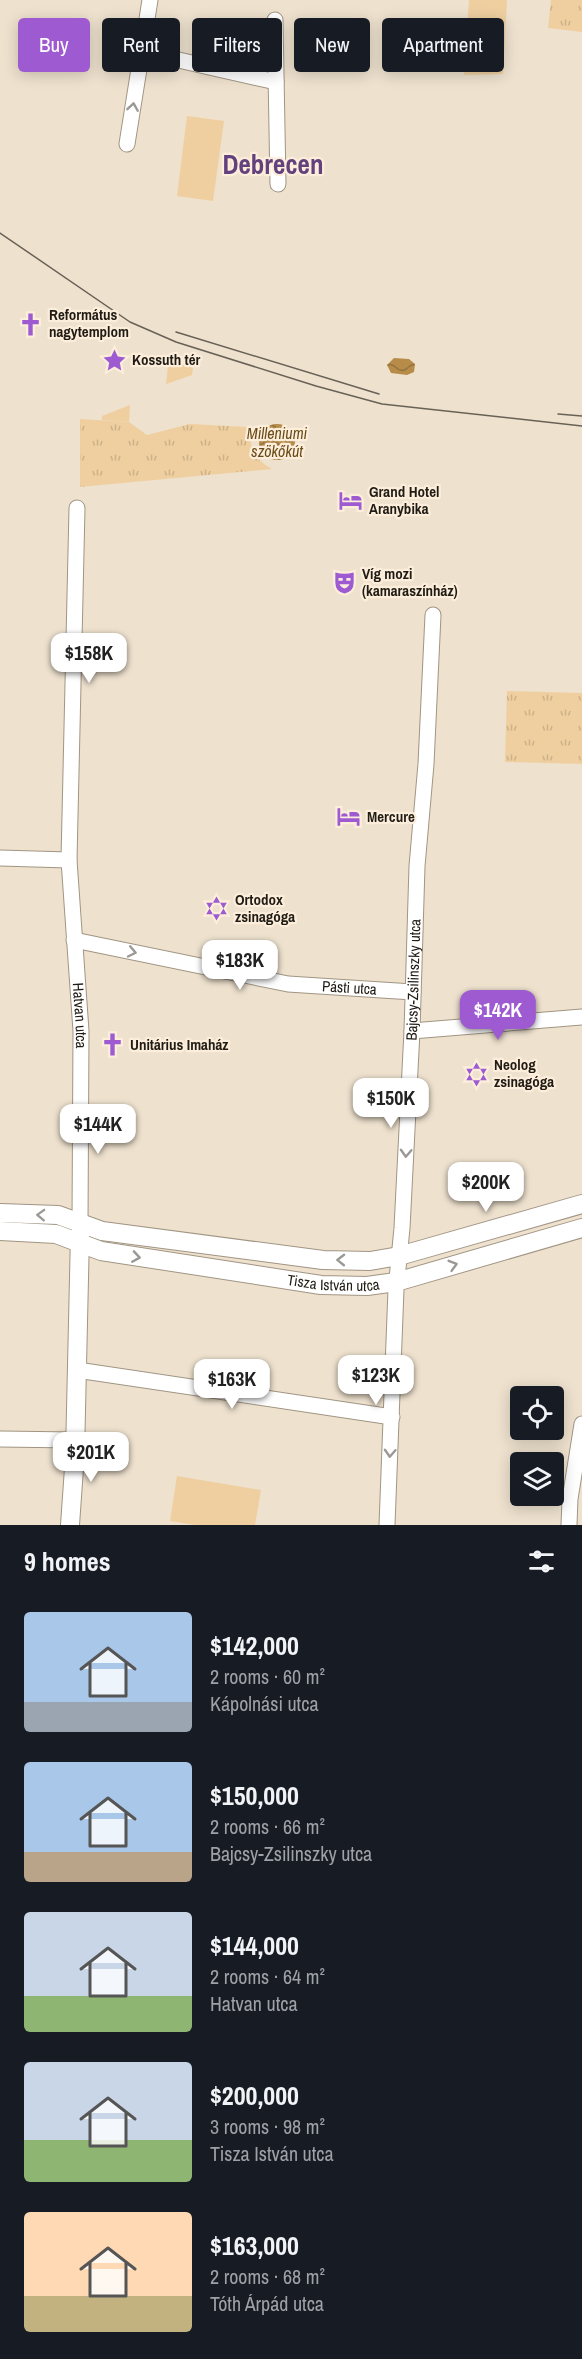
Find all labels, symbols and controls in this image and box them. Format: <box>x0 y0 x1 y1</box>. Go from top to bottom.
chip: Buy <box>18 18 90 72</box>
chip: Rent <box>102 18 180 72</box>
chip: Filters <box>192 18 282 72</box>
chip: New <box>294 18 370 72</box>
chip: Apartment <box>382 18 504 72</box>
one-way arrow <box>127 102 139 111</box>
district label: Debrecen <box>223 146 323 182</box>
place label: Református nagytemplom <box>49 304 129 342</box>
church icon: Református nagytemplom <box>18 311 44 337</box>
place icon: Kossuth tér <box>101 347 127 373</box>
place label: Kossuth tér <box>132 349 201 370</box>
water label: Milleniumi szökőkút <box>247 422 308 462</box>
place label: Grand Hotel Aranybika <box>369 481 439 519</box>
hotel icon: Grand Hotel Aranybika <box>338 488 364 514</box>
place label: Víg mozi (kamaraszínház) <box>362 563 458 601</box>
theatre icon: Víg mozi (kamaraszínház) <box>331 570 357 596</box>
pin: $158K <box>47 633 131 684</box>
text: $158K <box>65 639 113 666</box>
hotel icon: Mercure <box>336 804 362 830</box>
place label: Mercure <box>367 806 415 827</box>
place label: Ortodox zsinagóga <box>235 889 295 927</box>
synagogue icon: Ortodox zsinagóga <box>204 896 230 922</box>
street label: Bajcsy-Zsilinszky utca <box>401 918 425 1041</box>
pin: $183K <box>198 940 282 991</box>
one-way arrow <box>126 945 136 958</box>
text: $183K <box>216 946 264 973</box>
street label: Pásti utca <box>321 975 378 1000</box>
street label: Hatvan utca <box>68 982 92 1049</box>
pin: $142K <box>456 990 540 1041</box>
text: $142K <box>474 996 522 1023</box>
church icon: Unitárius Imaház <box>99 1032 125 1058</box>
place label: Unitárius Imaház <box>130 1034 228 1055</box>
place label: Neolog zsinagóga <box>494 1054 554 1092</box>
synagogue icon: Neolog zsinagóga <box>463 1061 489 1087</box>
pin: $150K <box>349 1078 433 1129</box>
text: $150K <box>367 1084 415 1111</box>
pin: $144K <box>56 1104 140 1155</box>
text: $144K <box>74 1110 122 1137</box>
one-way arrow <box>400 1148 413 1157</box>
pin: $200K <box>444 1162 528 1213</box>
text: $200K <box>462 1168 510 1195</box>
one-way arrow <box>36 1208 45 1221</box>
one-way arrow <box>131 1250 141 1262</box>
one-way arrow <box>336 1254 345 1266</box>
one-way arrow <box>447 1260 458 1272</box>
street label: Tisza István utca <box>286 1269 381 1296</box>
pin: $123K <box>334 1355 418 1406</box>
pin: $163K <box>190 1359 274 1410</box>
text: $123K <box>352 1361 400 1388</box>
text: $163K <box>208 1365 256 1392</box>
map controls <box>510 1386 564 1506</box>
button: locate <box>510 1386 564 1440</box>
pin: $201K <box>49 1432 133 1483</box>
text: $201K <box>67 1438 115 1465</box>
one-way arrow <box>384 1448 397 1457</box>
button: layers <box>510 1452 564 1506</box>
text: 9 homes <box>24 1544 111 1579</box>
icon: filters <box>525 1545 558 1578</box>
text: $142,000 <box>210 1628 299 1663</box>
icon: home <box>72 1636 144 1708</box>
text: 2 rooms · 60 m² <box>210 1663 325 1690</box>
text: Kápolnási utca <box>210 1690 319 1717</box>
text: $150,000 <box>210 1778 299 1813</box>
icon: home <box>72 1786 144 1858</box>
text: 2 rooms · 66 m² <box>210 1813 325 1840</box>
text: Bajcsy-Zsilinszky utca <box>210 1840 372 1867</box>
text: $144,000 <box>210 1928 299 1963</box>
icon: home <box>72 1936 144 2008</box>
text: 2 rooms · 64 m² <box>210 1963 325 1990</box>
text: Hatvan utca <box>210 1990 298 2017</box>
text: $200,000 <box>210 2078 299 2113</box>
icon: home <box>72 2086 144 2158</box>
text: 3 rooms · 98 m² <box>210 2113 325 2140</box>
text: Tisza István utca <box>210 2140 334 2167</box>
text: $163,000 <box>210 2228 299 2263</box>
icon: home <box>72 2236 144 2308</box>
text: 2 rooms · 68 m² <box>210 2263 325 2290</box>
text: Tóth Árpád utca <box>210 2290 324 2317</box>

